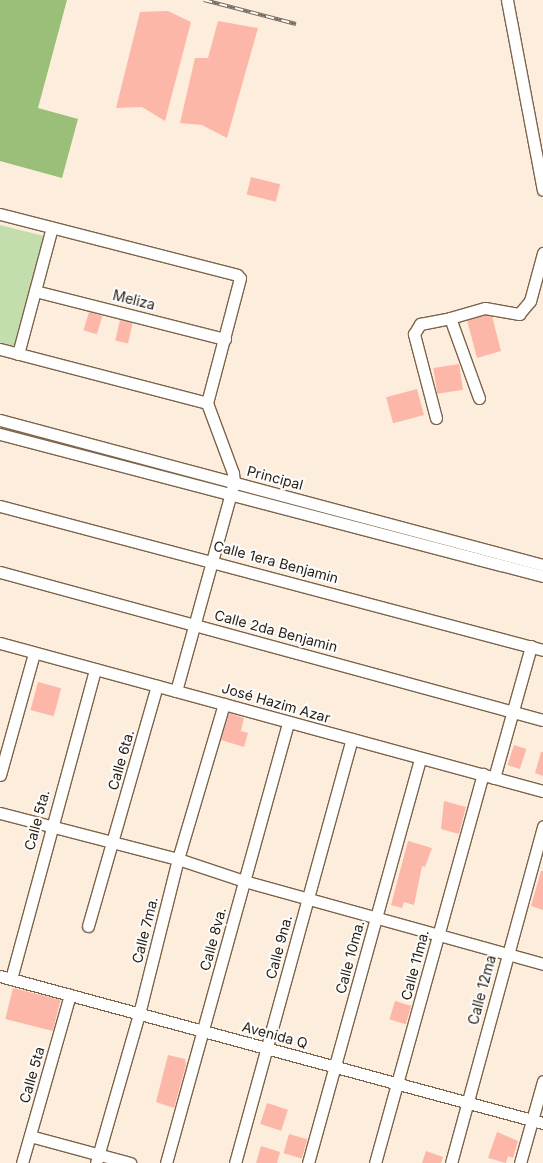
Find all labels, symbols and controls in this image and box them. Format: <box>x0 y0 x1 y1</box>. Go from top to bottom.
street label: Meliza <box>111 287 157 313</box>
street label: Principal <box>245 462 305 494</box>
street label: Calle 1era Benjamin <box>212 537 340 587</box>
street label: Calle 2da Benjamin <box>213 606 339 656</box>
street label: José Hazim Azar <box>220 679 332 727</box>
street label: Calle 6ta. <box>104 728 138 792</box>
street label: Calle 5ta. <box>21 788 53 852</box>
street label: Calle 7ma. <box>129 895 161 965</box>
street label: Calle 8va. <box>196 905 230 973</box>
street label: Calle 9na. <box>262 913 296 981</box>
street label: Calle 10ma. <box>332 918 368 996</box>
street label: Calle 11ma. <box>398 928 432 1002</box>
street label: Calle 12ma <box>465 953 499 1027</box>
street label: Avenida Q <box>240 1018 310 1052</box>
street label: Calle 5ta <box>16 1045 48 1105</box>

